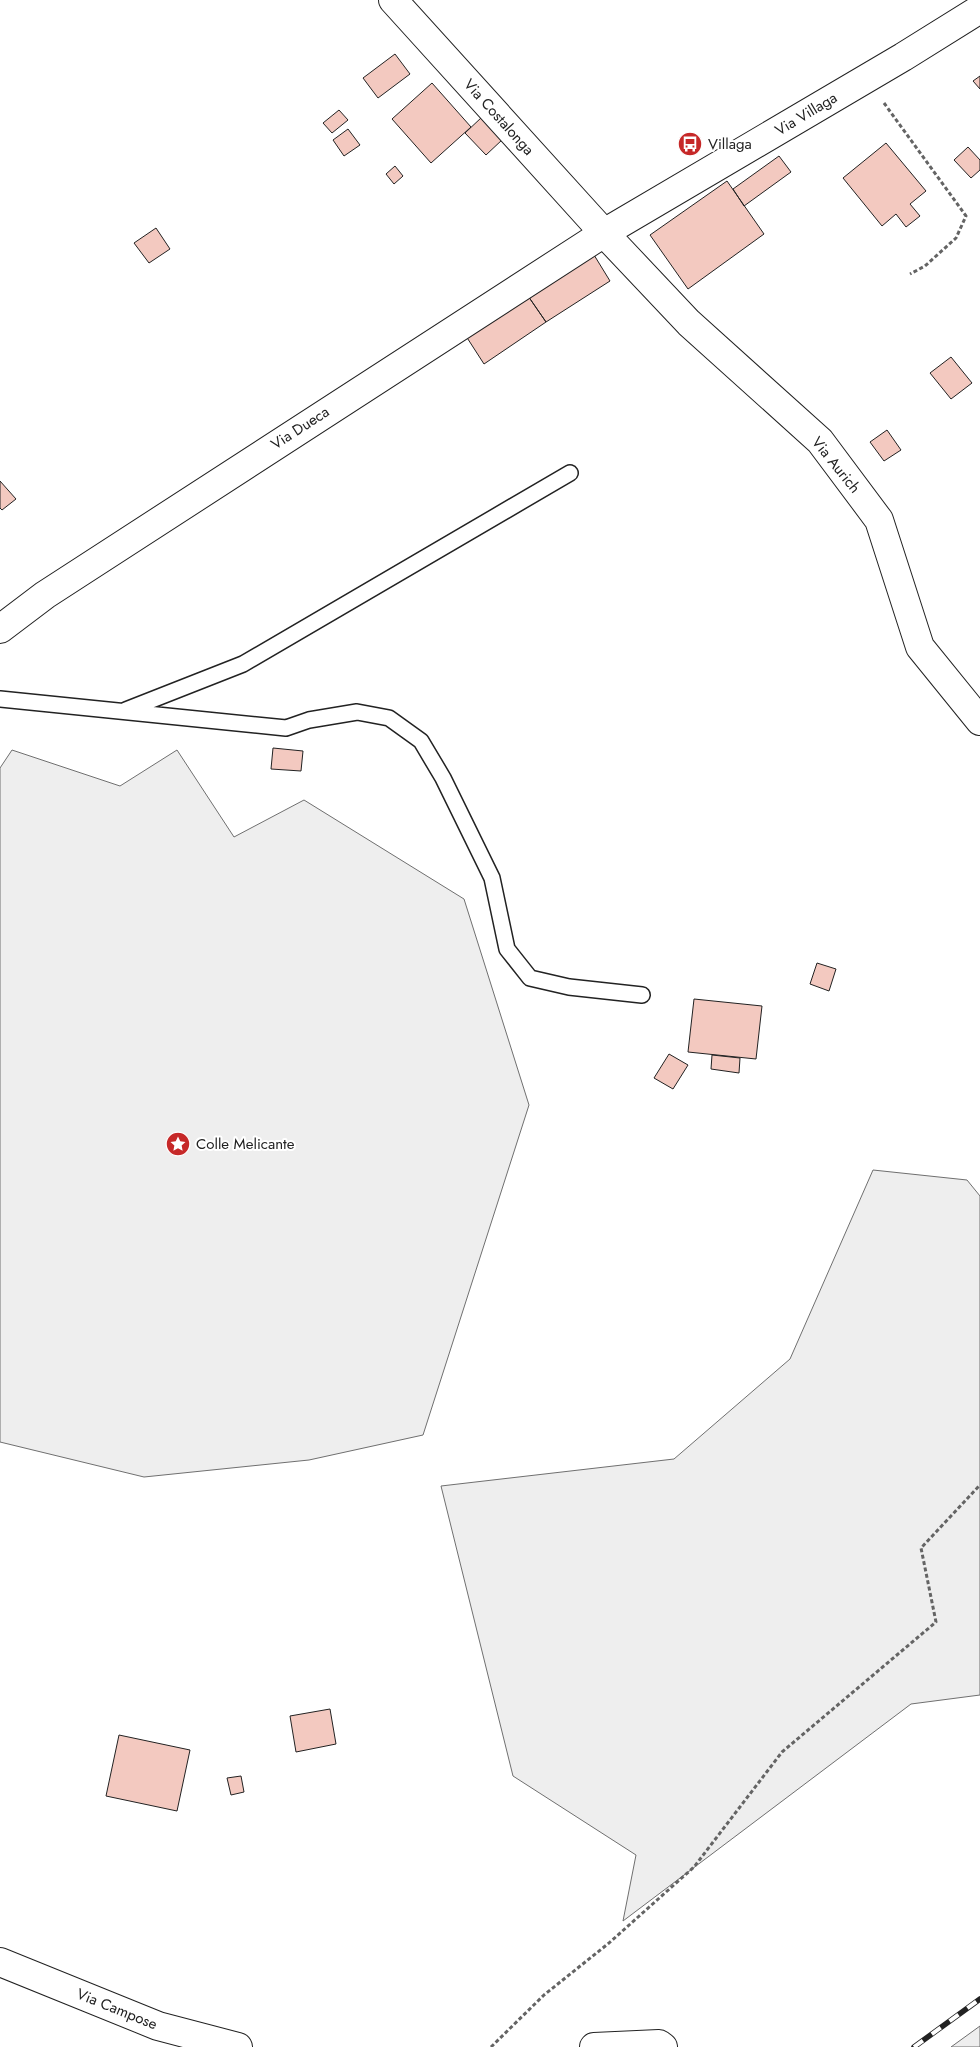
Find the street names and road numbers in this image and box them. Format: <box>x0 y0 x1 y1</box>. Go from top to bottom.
street label: Via Costalonga <box>459 74 539 160</box>
street label: Via Villaga <box>771 87 841 141</box>
street label: Via Dueca <box>266 401 334 455</box>
street label: Via Aurich <box>806 432 866 498</box>
street label: Via Campose <box>73 1983 161 2035</box>

